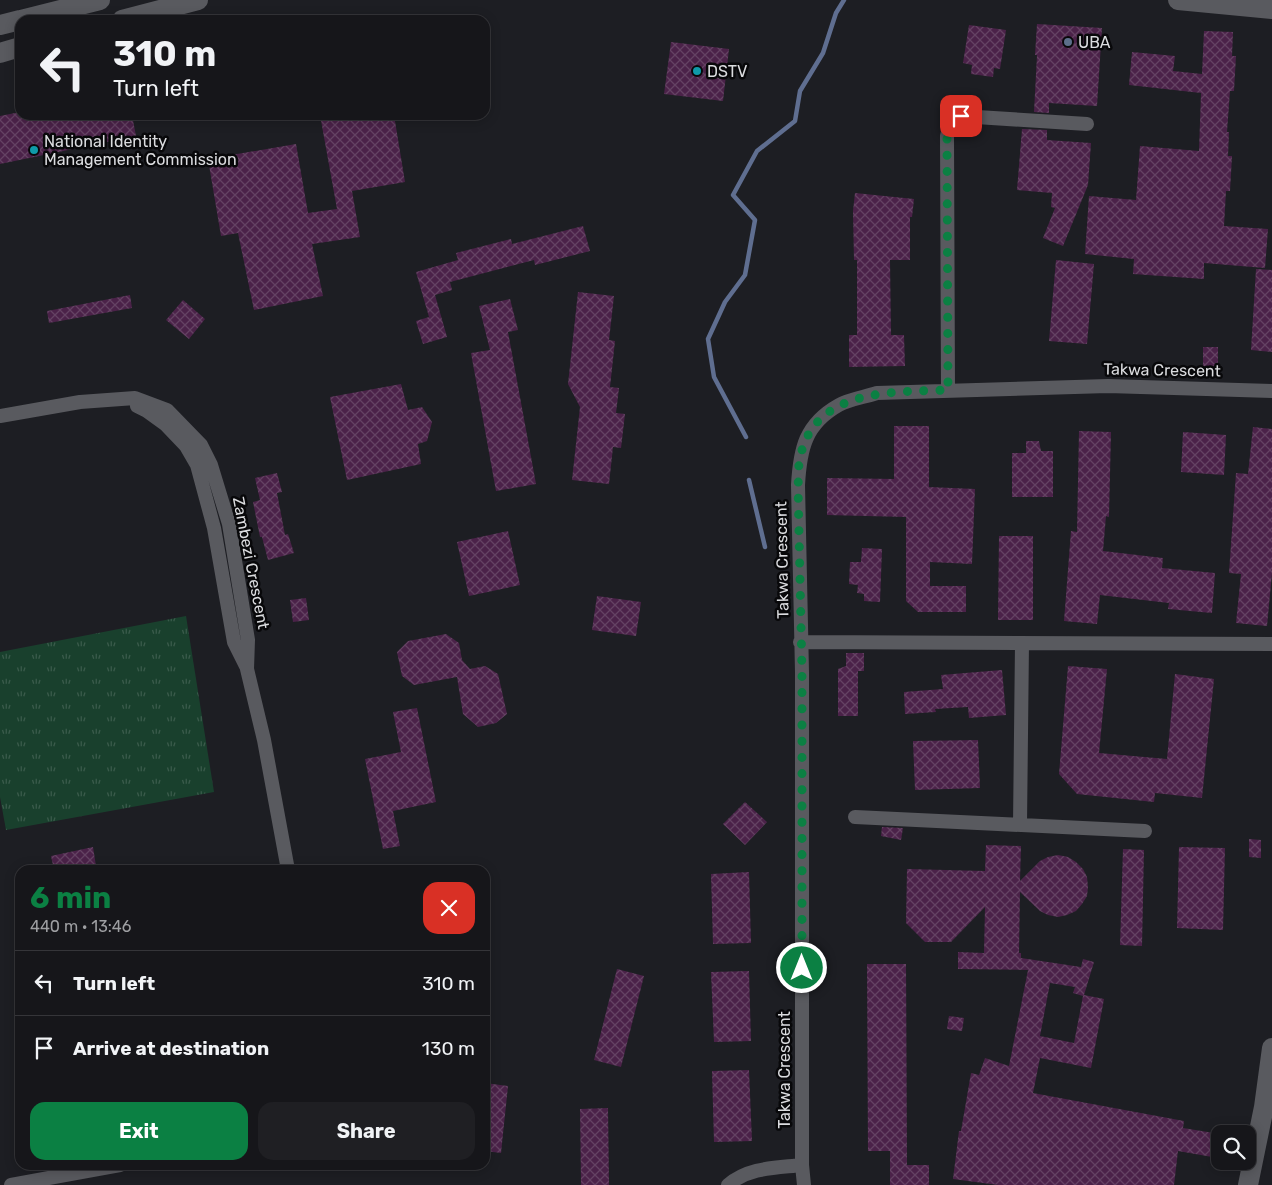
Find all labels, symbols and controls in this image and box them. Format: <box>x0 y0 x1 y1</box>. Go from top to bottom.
text: 310 m <box>113 33 216 75</box>
place label: UBA <box>1078 33 1111 52</box>
icon: left <box>30 35 95 100</box>
marker: UBA <box>1062 36 1074 48</box>
place label: DSTV <box>707 62 748 81</box>
marker: DSTV <box>691 65 703 77</box>
text: Turn left <box>113 75 199 102</box>
pin <box>940 95 982 137</box>
icon: arrive <box>947 102 975 130</box>
place label: National Identity Management Commission <box>44 132 237 169</box>
marker: National Identity Management Commission <box>28 144 40 156</box>
street label: Takwa Crescent <box>1103 359 1221 381</box>
street label: Zambezi Crescent <box>229 495 273 631</box>
street label: Takwa Crescent <box>771 501 793 619</box>
text: 6 min <box>30 880 111 916</box>
button: close <box>423 882 475 934</box>
text: 440 m · 13:46 <box>30 917 131 936</box>
position arrow <box>775 941 827 993</box>
icon: left <box>30 969 58 997</box>
text: Turn left <box>73 972 155 995</box>
text: 310 m <box>422 972 475 995</box>
street label: Takwa Crescent <box>775 1011 794 1129</box>
icon: arrive <box>30 1034 58 1062</box>
text: Arrive at destination <box>73 1037 269 1060</box>
text: 130 m <box>422 1037 475 1060</box>
button: Exit <box>30 1102 248 1160</box>
button: Share <box>258 1102 475 1160</box>
map controls <box>1211 1125 1256 1170</box>
button: search <box>1211 1125 1256 1170</box>

